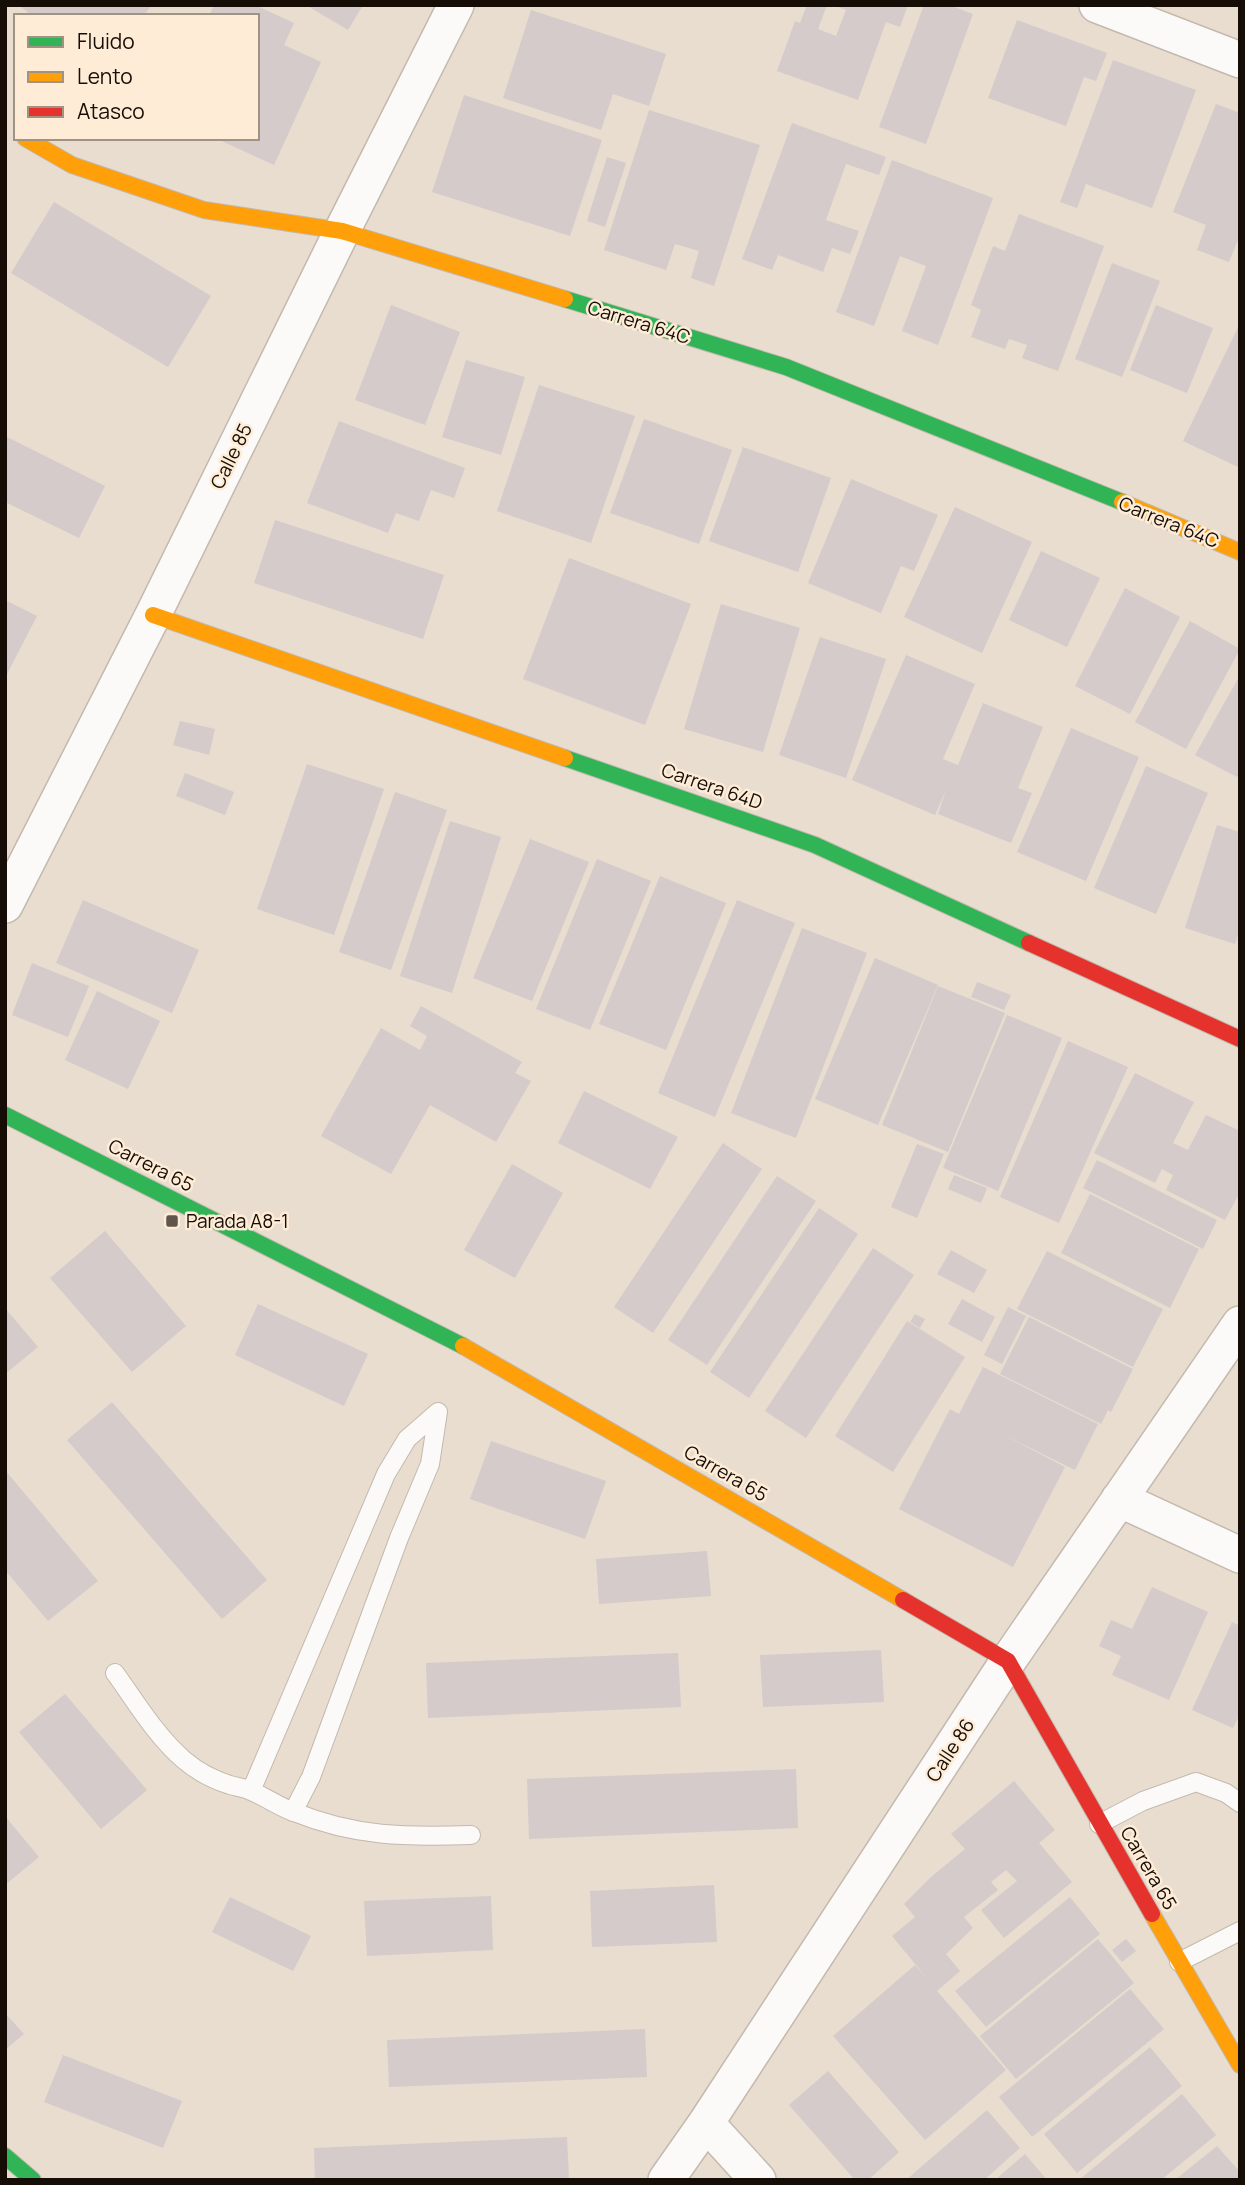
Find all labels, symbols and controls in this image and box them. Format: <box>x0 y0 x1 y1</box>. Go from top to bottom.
legend <box>14 14 259 140</box>
text: Fluido <box>77 27 135 55</box>
text: Lento <box>77 62 133 90</box>
text: Atasco <box>77 97 145 125</box>
street label: Carrera 64C <box>584 294 694 350</box>
street label: Calle 85 <box>204 419 258 493</box>
street label: Carrera 64C <box>1115 490 1223 554</box>
street label: Carrera 64D <box>658 757 766 815</box>
street label: Carrera 65 <box>104 1132 198 1198</box>
place label: Parada A8-1 <box>186 1208 289 1234</box>
marker: Parada A8-1 <box>164 1213 180 1229</box>
street label: Carrera 65 <box>680 1439 773 1507</box>
street label: Calle 86 <box>920 1713 980 1787</box>
street label: Carrera 65 <box>1115 1822 1183 1915</box>

